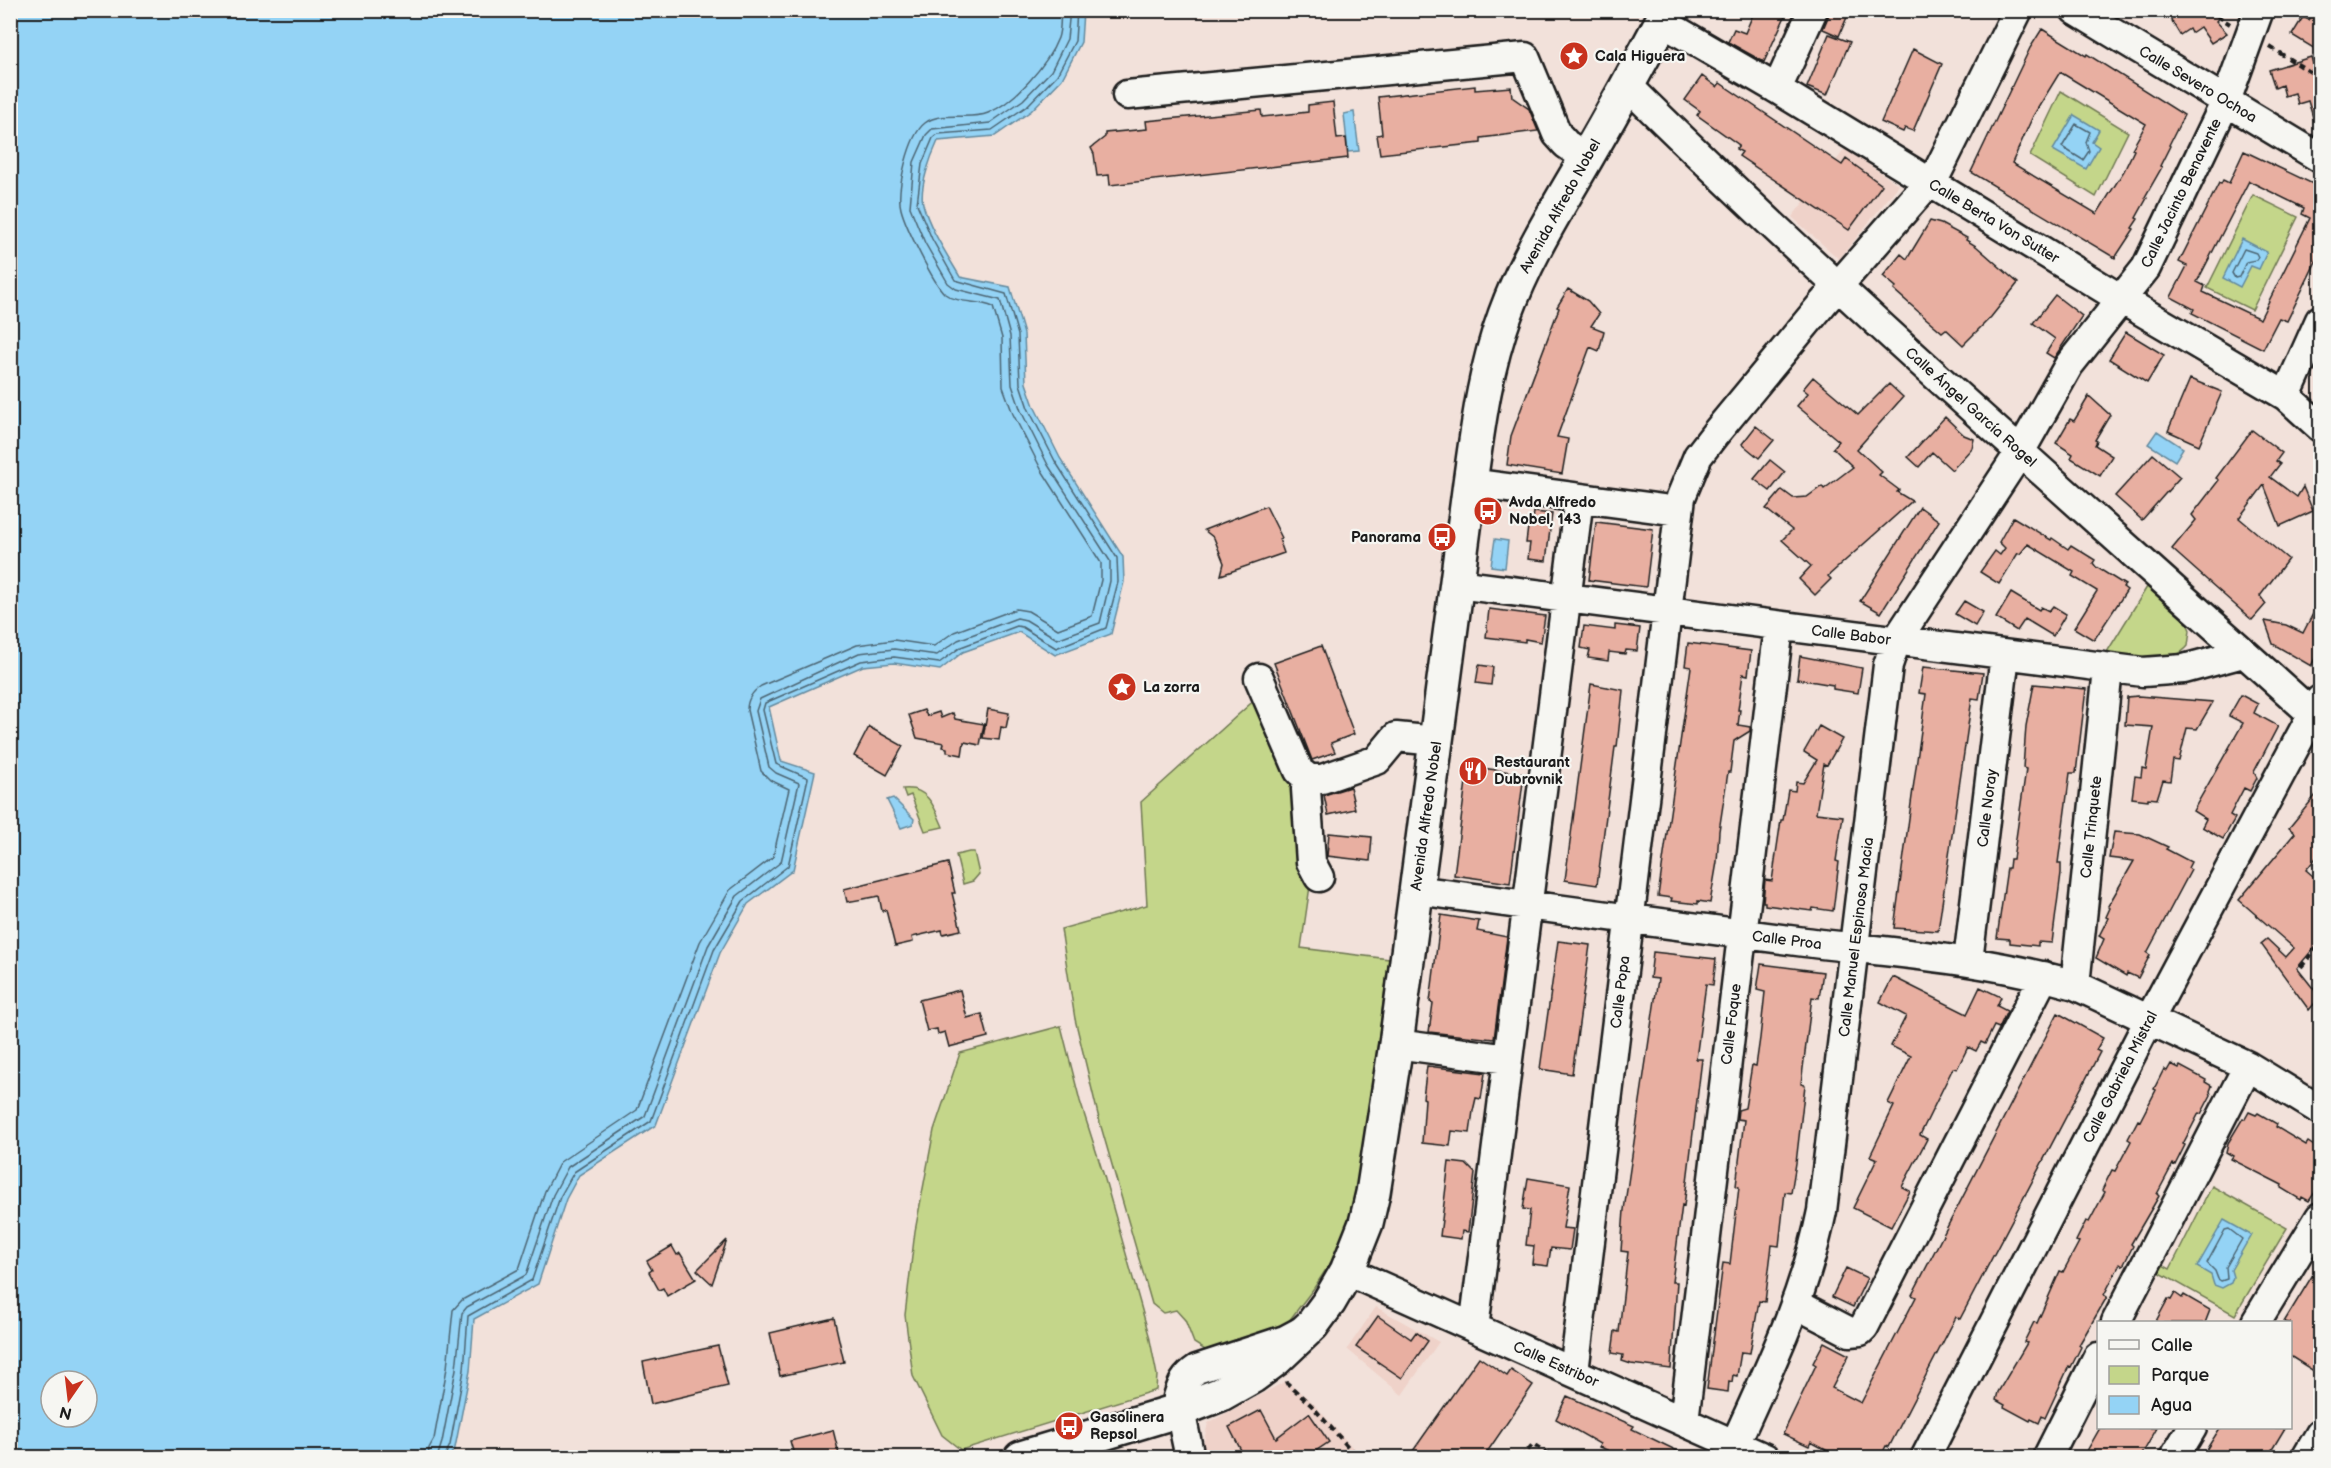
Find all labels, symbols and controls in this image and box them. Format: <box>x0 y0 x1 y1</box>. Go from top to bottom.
place icon: Cala Higuera <box>1558 40 1590 72</box>
street label: Calle Severo Ochoa <box>2135 42 2260 127</box>
place label: Cala Higuera <box>1595 47 1685 66</box>
street label: Calle Jacinto Benavente <box>2137 115 2226 271</box>
street label: Avenida Alfredo Nobel <box>1516 136 1605 277</box>
street label: Calle Berta Von Sutter <box>1925 175 2063 268</box>
street label: Calle Ángel García Rogel <box>1901 343 2040 471</box>
place label: Avda Alfredo Nobel, 143 <box>1508 493 1596 529</box>
bus stop icon: Avda Alfredo Nobel, 143 <box>1472 495 1504 527</box>
bus stop icon: Panorama <box>1426 521 1458 553</box>
place label: Panorama <box>1351 528 1421 547</box>
street label: Calle Babor <box>1810 621 1892 650</box>
place icon: La zorra <box>1106 671 1138 703</box>
place label: La zorra <box>1143 678 1200 697</box>
street label: Avenida Alfredo Nobel <box>1407 740 1446 892</box>
place label: Restaurant Dubrovnik <box>1494 753 1570 789</box>
restaurant icon: Restaurant Dubrovnik <box>1457 755 1489 787</box>
street label: Calle Noray <box>1973 768 2002 848</box>
street label: Calle Trinquete <box>2077 775 2106 879</box>
street label: Calle Manuel Espinosa Macia <box>1835 836 1878 1038</box>
street label: Calle Proa <box>1751 927 1823 954</box>
street label: Calle Popa <box>1607 955 1634 1030</box>
street label: Calle Foque <box>1717 982 1746 1066</box>
street label: Calle Gabriela Mistral <box>2079 1008 2162 1147</box>
legend <box>2097 1321 2292 1429</box>
text: Calle <box>2151 1335 2193 1356</box>
street label: Calle Estribor <box>1510 1337 1602 1392</box>
text: Parque <box>2151 1365 2209 1386</box>
north arrow <box>39 1369 99 1429</box>
text: Agua <box>2151 1395 2192 1416</box>
text: N <box>58 1401 74 1423</box>
place label: Gasolinera Repsol <box>1090 1408 1164 1444</box>
bus stop icon: Gasolinera Repsol <box>1053 1410 1085 1442</box>

